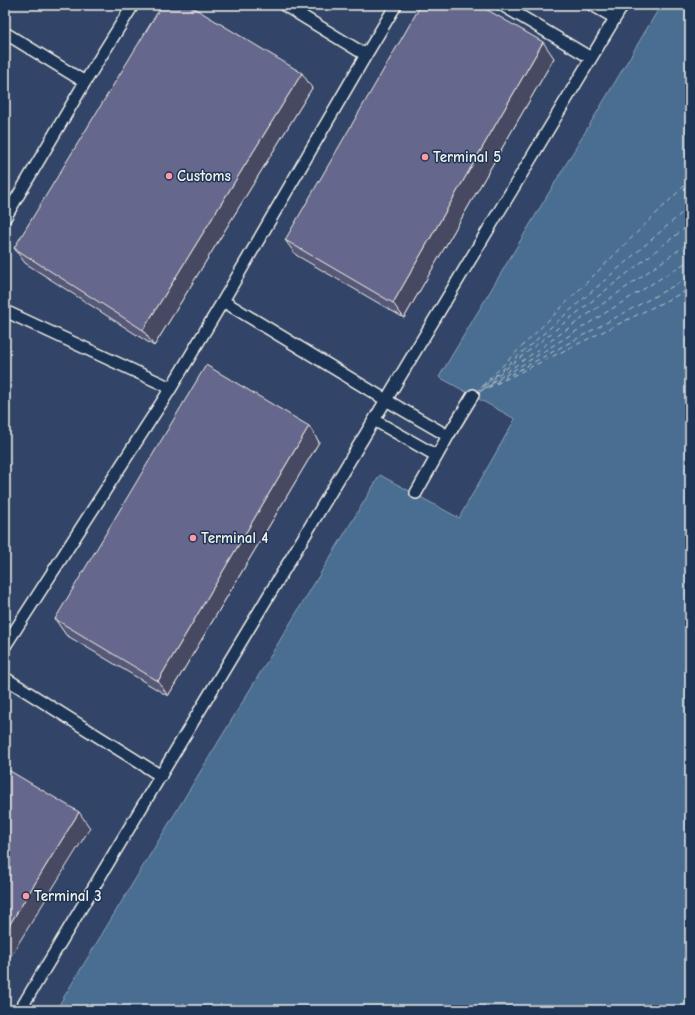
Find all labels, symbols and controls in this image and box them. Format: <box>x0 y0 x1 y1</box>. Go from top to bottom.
place label: Terminal 5 <box>433 148 501 166</box>
marker: Terminal 5 <box>420 152 430 162</box>
place label: Customs <box>177 167 231 185</box>
marker: Customs <box>164 171 174 181</box>
place label: Terminal 4 <box>201 529 268 547</box>
marker: Terminal 4 <box>188 533 198 543</box>
place label: Terminal 3 <box>34 887 102 905</box>
marker: Terminal 3 <box>21 891 31 901</box>

